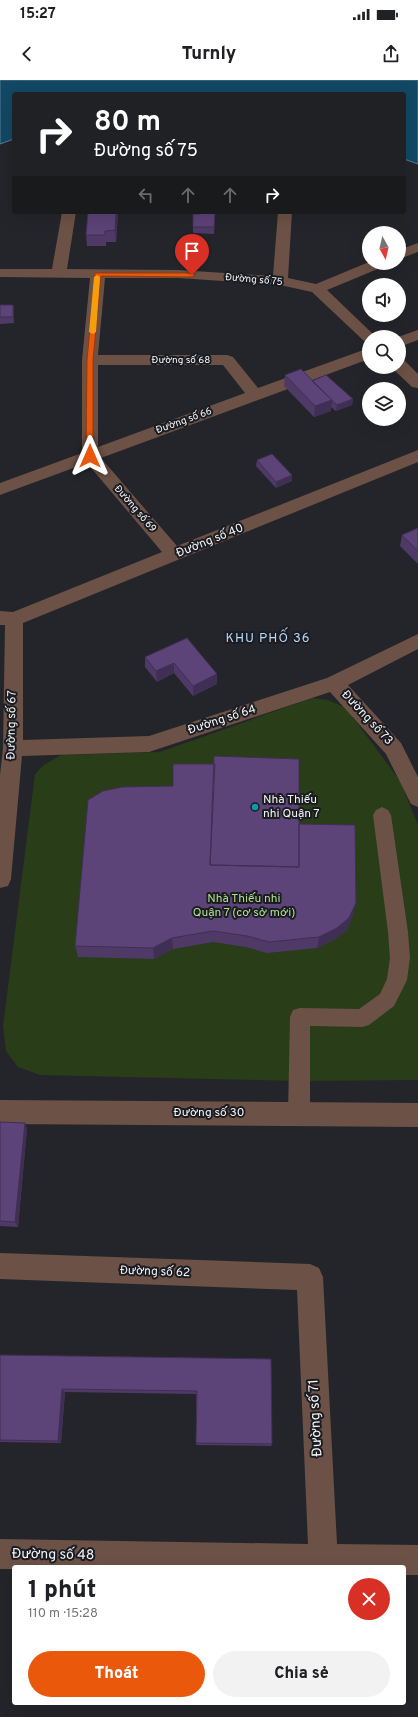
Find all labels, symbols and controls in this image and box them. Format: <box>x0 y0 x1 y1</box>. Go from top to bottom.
text: 15:27 <box>20 5 56 24</box>
icon: back <box>16 43 38 65</box>
text: Turnly <box>182 43 236 66</box>
icon: share <box>380 43 402 65</box>
text: 80 m <box>94 105 161 141</box>
icon: right <box>28 108 80 160</box>
text: Đường số 75 <box>94 140 198 163</box>
icon: left <box>135 184 157 206</box>
icon: ahead <box>177 184 199 206</box>
icon: ahead <box>219 184 241 206</box>
icon: right <box>261 184 283 206</box>
north arrow <box>362 226 406 270</box>
map controls <box>362 226 406 426</box>
pin <box>175 234 209 275</box>
icon: arrive <box>181 240 203 262</box>
street label: Đường số 75 <box>225 271 283 289</box>
button: sound <box>362 278 406 322</box>
button: search <box>362 330 406 374</box>
street label: Đường số 68 <box>152 354 210 367</box>
button: layers <box>362 382 406 426</box>
street label: Đường số 66 <box>154 405 214 437</box>
position arrow <box>69 435 111 477</box>
street label: Đường số 69 <box>111 483 159 535</box>
street label: Đường số 40 <box>174 520 246 562</box>
district label: KHU PHỐ 36 <box>225 627 311 647</box>
street label: Đường số 73 <box>338 687 396 749</box>
street label: Đường số 67 <box>3 690 21 760</box>
street label: Đường số 64 <box>186 701 258 739</box>
place label: Nhà Thiếu nhi Quận 7 <box>263 792 320 822</box>
marker: Nhà Thiếu nhi Quận 7 <box>250 802 260 812</box>
park label: Nhà Thiếu nhi Quận 7 (cơ sở mới) <box>193 891 295 921</box>
street label: Đường số 30 <box>174 1105 244 1121</box>
street label: Đường số 62 <box>119 1263 191 1281</box>
street label: Đường số 71 <box>305 1379 327 1457</box>
street label: Đường số 48 <box>12 1546 94 1564</box>
text: 1 phút <box>28 1576 96 1606</box>
button: close <box>348 1578 390 1620</box>
text: 110 m · 15:28 <box>28 1606 98 1622</box>
button: Thoát <box>28 1651 205 1697</box>
button: Chia sẻ <box>213 1651 390 1697</box>

